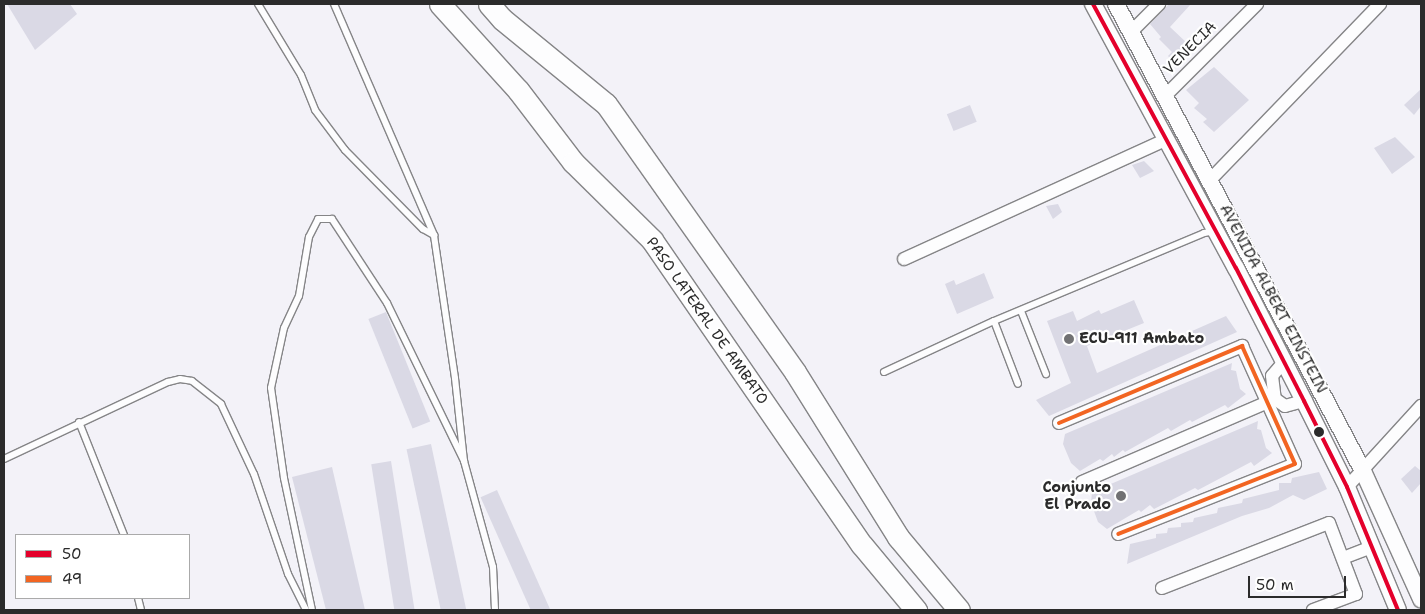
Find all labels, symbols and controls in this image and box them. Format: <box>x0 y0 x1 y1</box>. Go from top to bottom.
street label: VENECIA <box>1160 18 1220 78</box>
street label: AVENIDA ALBERT EINSTEIN <box>1216 202 1330 396</box>
street label: PASO LATERAL DE AMBATO <box>642 234 772 408</box>
place label: ECU-911 Ambato <box>1079 330 1204 348</box>
marker: ECU-911 Ambato <box>1063 333 1075 345</box>
unlabelled marker <box>1314 427 1324 437</box>
place label: Conjunto El Prado <box>1043 478 1111 513</box>
marker: Conjunto El Prado <box>1115 490 1127 502</box>
legend <box>15 534 190 599</box>
text: 50 <box>62 544 82 564</box>
scale bar <box>1250 566 1348 598</box>
text: 49 <box>62 569 82 589</box>
text: 50 m <box>1256 575 1294 595</box>

